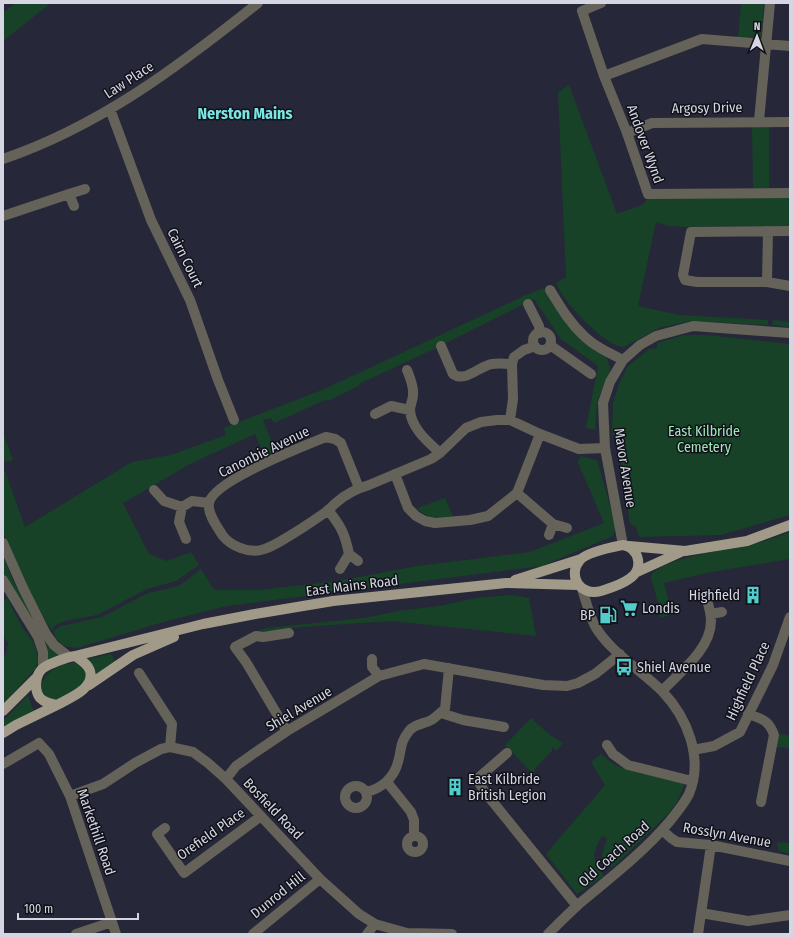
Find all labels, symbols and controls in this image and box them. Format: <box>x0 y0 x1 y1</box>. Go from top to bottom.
north arrow <box>737 16 777 56</box>
text: N <box>754 20 761 33</box>
street label: Law Place <box>101 58 157 102</box>
street label: Argosy Drive <box>671 99 743 117</box>
street label: Andover Wynd <box>623 102 667 186</box>
district label: Nerston Mains <box>197 104 293 123</box>
street label: Cairn Court <box>163 226 207 291</box>
street label: Canonbie Avenue <box>216 423 312 481</box>
park label: East Kilbride Cemetery <box>668 423 740 456</box>
street label: Mavor Avenue <box>610 427 640 509</box>
street label: East Mains Road <box>305 572 399 600</box>
building icon: Highfield <box>743 585 763 605</box>
place label: Highfield <box>689 587 740 604</box>
supermarket icon: Londis <box>619 598 639 618</box>
place label: Londis <box>642 600 680 617</box>
fuel station icon: BP <box>598 605 618 625</box>
place label: BP <box>580 607 595 624</box>
street label: Highfield Place <box>722 639 774 723</box>
bus stop icon: Shiel Avenue <box>614 657 634 677</box>
place label: Shiel Avenue <box>637 659 711 676</box>
street label: Shiel Avenue <box>263 683 335 735</box>
place label: East Kilbride British Legion <box>468 771 546 804</box>
street label: Bosfield Road <box>240 775 306 843</box>
building icon: East Kilbride British Legion <box>445 777 465 797</box>
street label: Markethill Road <box>73 787 119 877</box>
street label: Orefield Place <box>174 804 248 864</box>
street label: Old Coach Road <box>575 818 653 890</box>
street label: Rosslyn Avenue <box>682 819 772 851</box>
street label: Dunrod Hill <box>247 868 309 922</box>
scale bar <box>18 895 138 921</box>
text: 100 m <box>24 902 53 916</box>

